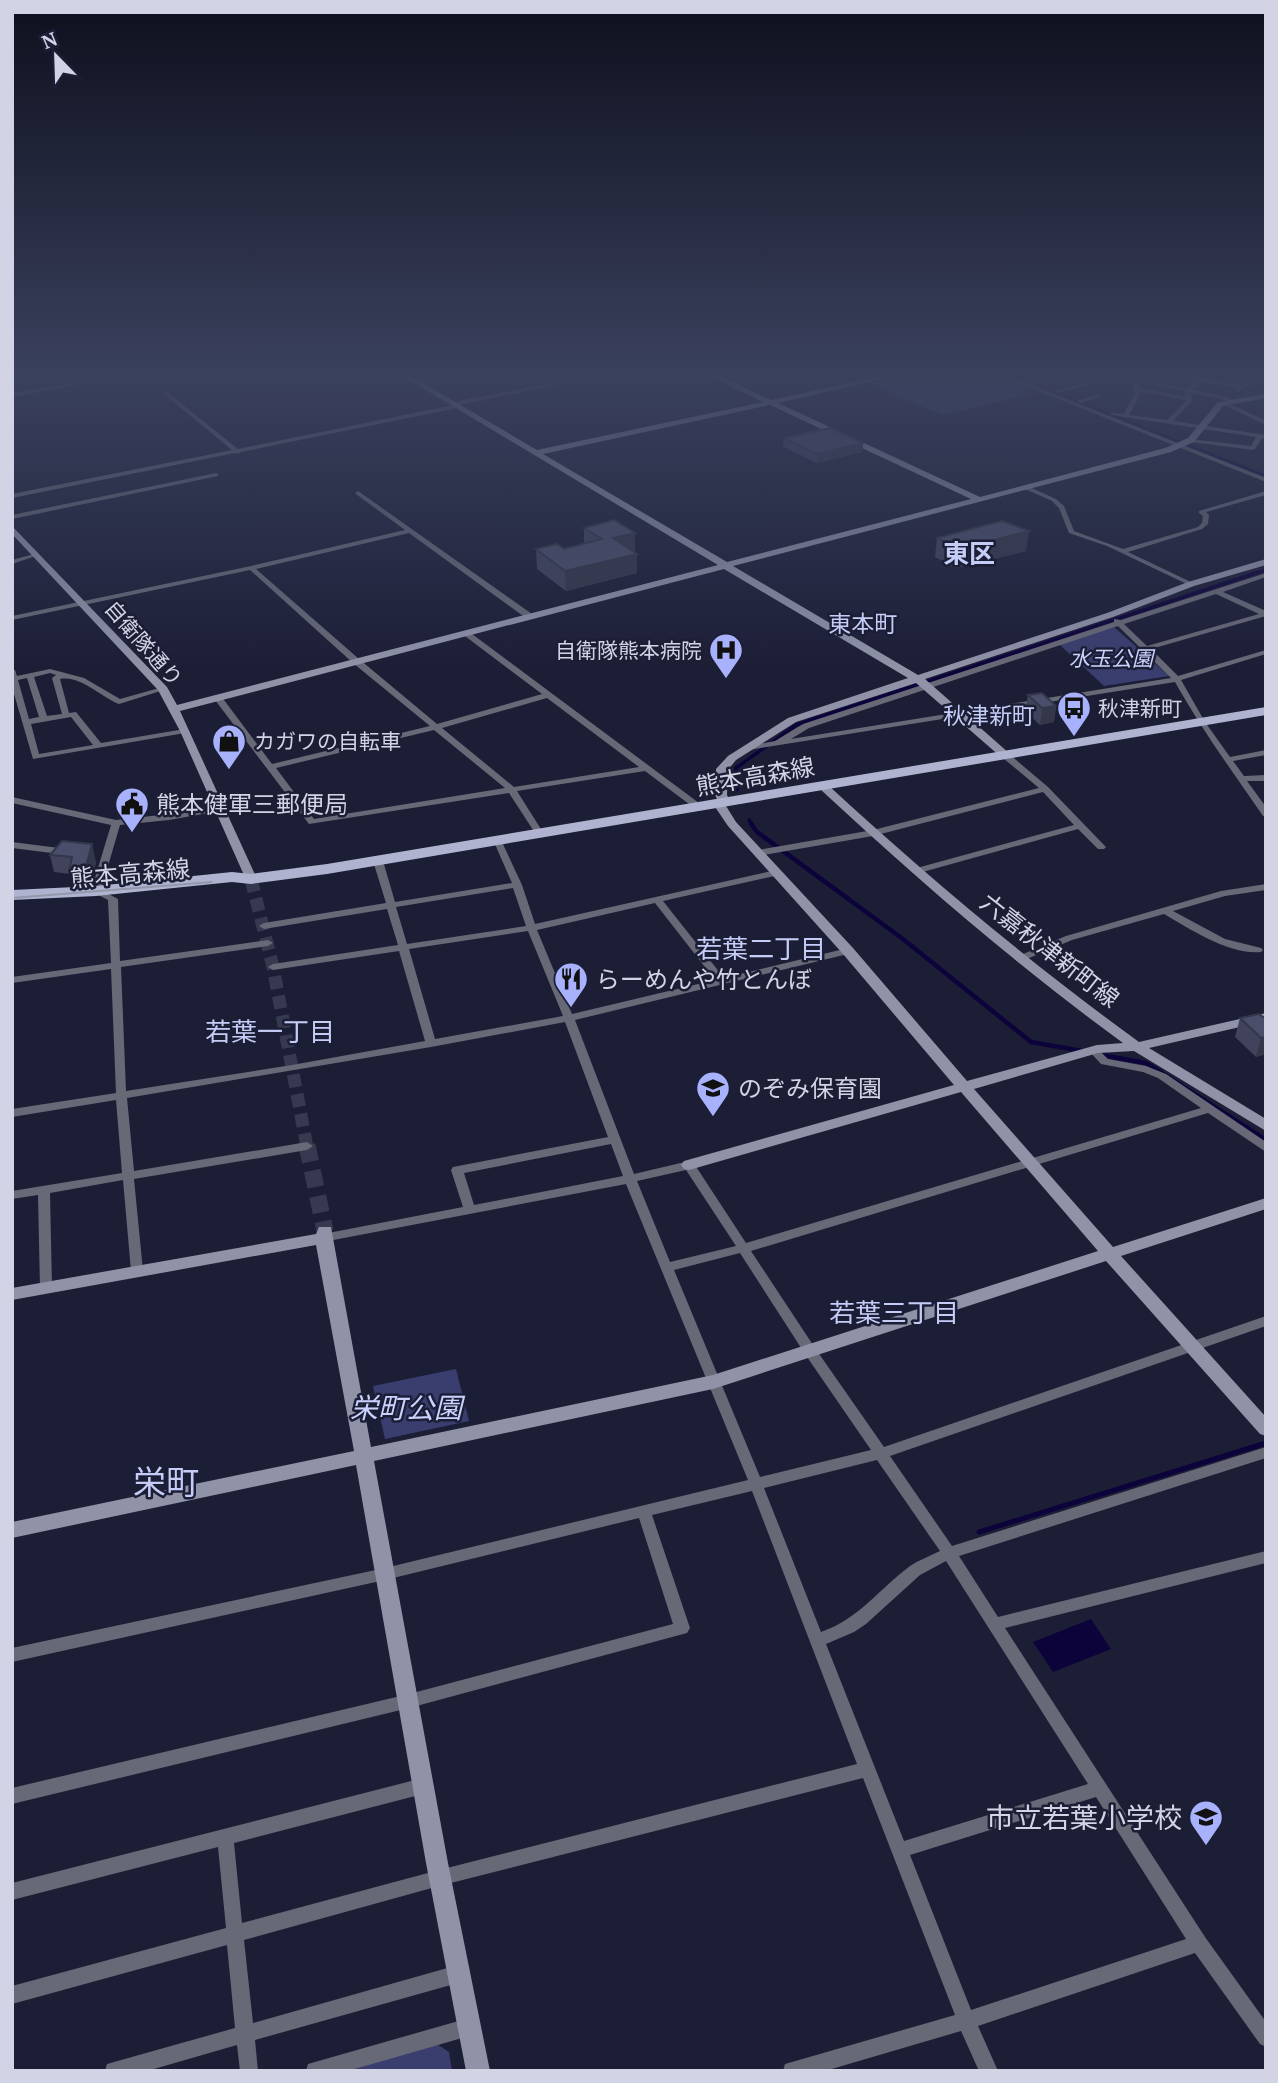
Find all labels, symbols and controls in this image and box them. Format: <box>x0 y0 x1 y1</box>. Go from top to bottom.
north arrow <box>21 21 91 91</box>
text: N <box>38 25 61 54</box>
district label: 東区 <box>943 536 995 570</box>
street label: 自衛隊通り <box>99 594 189 692</box>
district label: 東本町 <box>829 608 898 639</box>
hospital icon: 自衛隊熊本病院 <box>707 631 745 680</box>
place label: 自衛隊熊本病院 <box>555 636 702 664</box>
park label: 水玉公園 <box>1069 644 1156 672</box>
bus stop icon: 秋津新町 <box>1055 689 1093 738</box>
place label: 秋津新町 <box>1098 694 1182 722</box>
district label: 秋津新町 <box>943 700 1035 731</box>
shop icon: カガワの自転車 <box>210 722 248 771</box>
place label: カガワの自転車 <box>254 727 401 755</box>
street label: 熊本高森線 <box>693 750 817 802</box>
public building icon: 熊本健軍三郵便局 <box>113 785 151 834</box>
place label: 熊本健軍三郵便局 <box>156 788 348 820</box>
street label: 熊本高森線 <box>69 852 191 894</box>
street label: 六嘉秋津新町線 <box>974 886 1126 1014</box>
district label: 若葉二丁目 <box>696 931 826 965</box>
restaurant icon: らーめんや竹とんぼ <box>552 960 590 1009</box>
place label: らーめんや竹とんぼ <box>596 963 812 995</box>
district label: 若葉一丁目 <box>205 1014 335 1048</box>
school or university icon: のぞみ保育園 <box>694 1069 732 1118</box>
place label: のぞみ保育園 <box>738 1072 882 1104</box>
district label: 若葉三丁目 <box>829 1295 959 1329</box>
park label: 栄町公園 <box>350 1389 466 1426</box>
district label: 栄町 <box>133 1460 199 1503</box>
school or university icon: 市立若葉小学校 <box>1187 1798 1225 1847</box>
place label: 市立若葉小学校 <box>986 1799 1182 1836</box>

